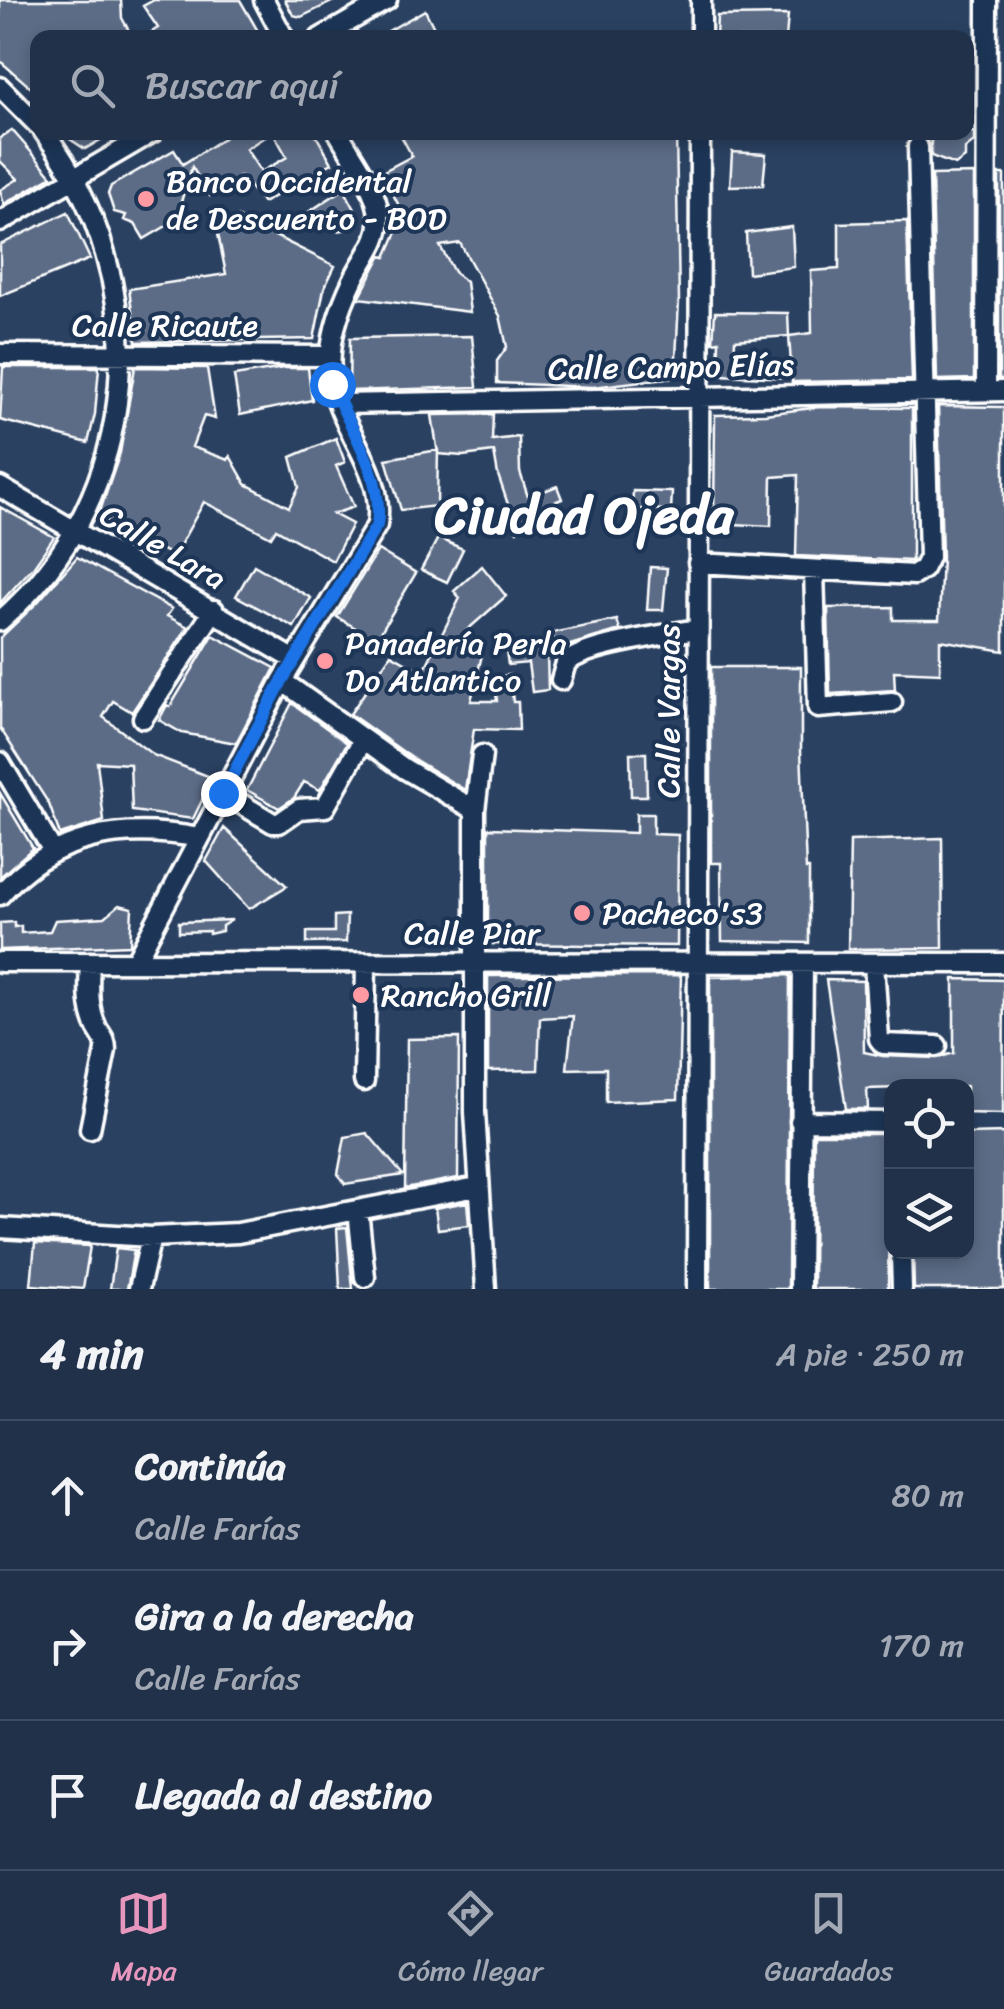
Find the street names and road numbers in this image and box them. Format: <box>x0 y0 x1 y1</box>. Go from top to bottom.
street label: Calle Ricaute <box>72 297 258 354</box>
street label: Calle Campo Elías <box>548 336 794 398</box>
street label: Calle Lara <box>89 488 237 606</box>
street label: Calle Vargas <box>640 624 697 798</box>
street label: Calle Piar <box>404 905 542 962</box>

